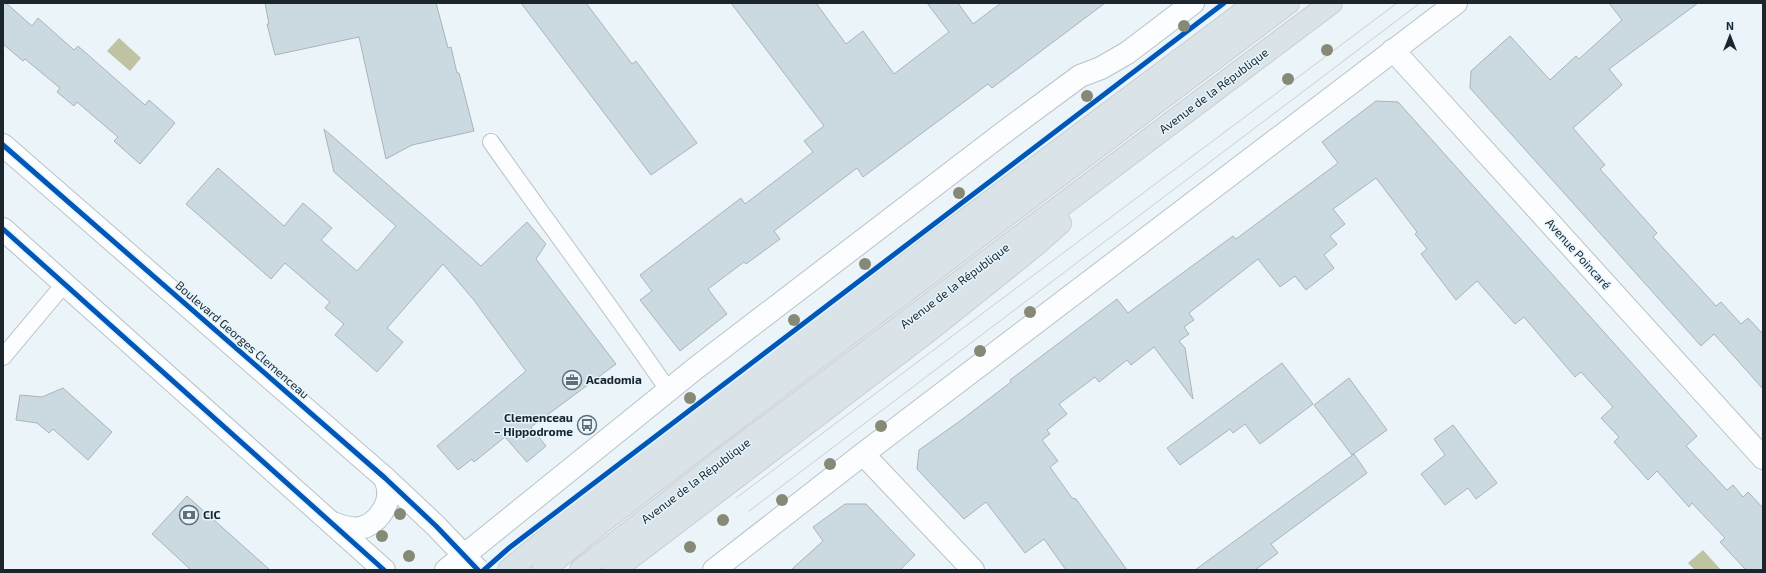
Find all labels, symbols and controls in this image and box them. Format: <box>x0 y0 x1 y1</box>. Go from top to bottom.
north arrow <box>1710 16 1750 56</box>
text: N <box>1726 19 1734 32</box>
street label: Avenue de la République <box>1156 45 1271 136</box>
street label: Avenue Poincaré <box>1543 215 1614 292</box>
street label: Avenue de la République <box>897 240 1012 331</box>
street label: Boulevard Georges Clemenceau <box>173 278 312 401</box>
office icon: Acadomia <box>561 369 583 391</box>
place label: Acadomia <box>586 372 642 386</box>
place label: Clemenceau – Hippodrome <box>494 410 573 438</box>
bus stop icon: Clemenceau – Hippodrome <box>576 414 598 436</box>
street label: Avenue de la République <box>638 435 753 526</box>
bank icon: CIC <box>178 504 200 526</box>
place label: CIC <box>203 507 221 521</box>

